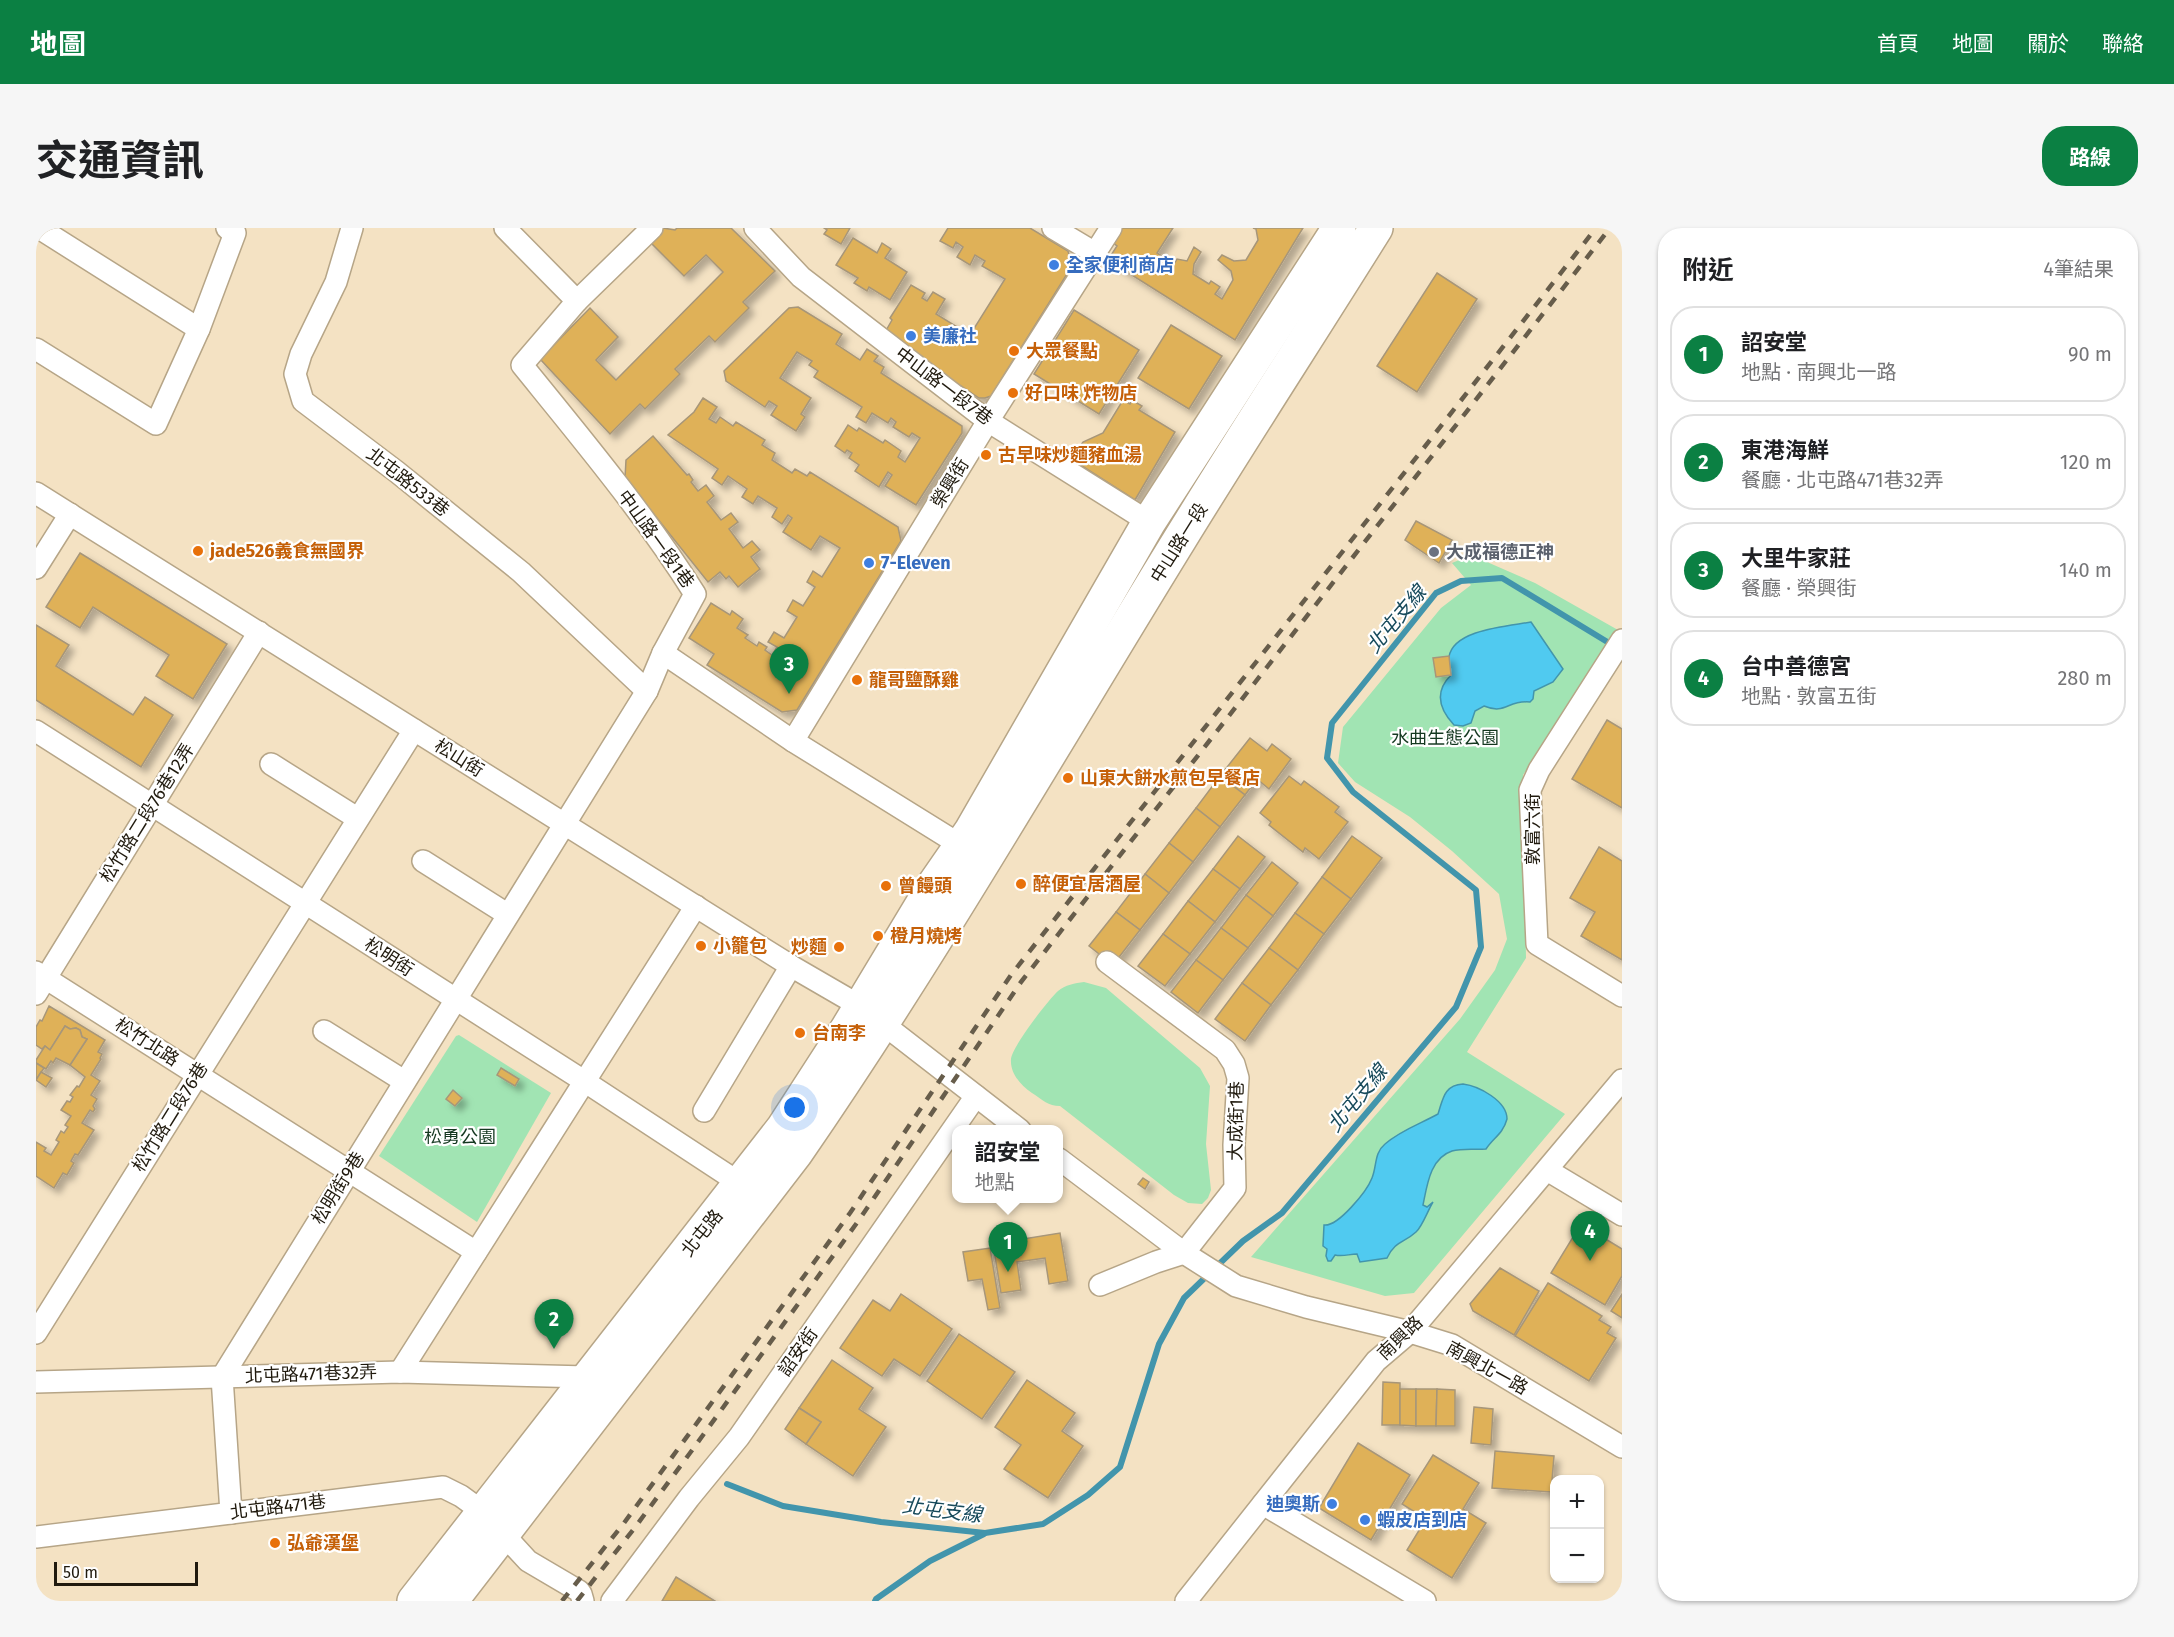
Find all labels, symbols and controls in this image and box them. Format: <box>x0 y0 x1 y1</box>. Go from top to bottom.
text: 地圖 <box>30 28 86 61</box>
text: 首頁 <box>1877 31 1919 57</box>
text: 地圖 <box>1952 31 1994 57</box>
text: 關於 <box>2027 31 2069 57</box>
text: 聯絡 <box>2102 31 2144 57</box>
button: 路線 <box>2042 126 2138 186</box>
text: 交通資訊 <box>36 136 204 186</box>
place label: 全家便利商店 <box>1066 254 1174 276</box>
text: 附近 <box>1682 255 1734 286</box>
text: 4筆結果 <box>2043 257 2114 281</box>
marker: 全家便利商店 <box>1047 258 1061 272</box>
place label: 美廉社 <box>923 325 977 347</box>
marker: 美廉社 <box>904 329 918 343</box>
text: 詔安堂 <box>1741 329 1807 356</box>
place label: 大眾餐點 <box>1026 340 1098 362</box>
street label: 中山路一段7巷 <box>891 342 997 430</box>
text: 1 <box>1699 342 1708 366</box>
text: 90 m <box>2068 342 2112 366</box>
marker: 大眾餐點 <box>1007 344 1021 358</box>
text: 地點 · 南興北一路 <box>1741 360 1896 384</box>
place label: 好口味 炸物店 <box>1025 382 1137 404</box>
marker: 好口味 炸物店 <box>1006 386 1020 400</box>
text: 東港海鮮 <box>1741 437 1829 464</box>
street label: 北屯路533巷 <box>362 443 454 521</box>
place label: 古早味炒麵豬血湯 <box>998 444 1142 466</box>
marker: 古早味炒麵豬血湯 <box>979 448 993 462</box>
text: 2 <box>1698 450 1709 474</box>
text: 120 m <box>2060 450 2112 474</box>
street label: 榮興街 <box>926 454 974 512</box>
text: 餐廳 · 北屯路471巷32弄 <box>1741 468 1943 492</box>
street label: 中山路一段1巷 <box>613 486 699 592</box>
street label: 中山路一段 <box>1146 499 1212 587</box>
place label: jade526義食無國界 <box>209 540 364 562</box>
place label: 大成福德正神 <box>1446 541 1554 563</box>
marker: jade526義食無國界 <box>191 544 205 558</box>
marker: 大成福德正神 <box>1427 545 1441 559</box>
text: 大里牛家莊 <box>1741 545 1851 572</box>
place label: 7-Eleven <box>881 552 951 574</box>
marker: 7-Eleven <box>862 556 876 570</box>
text: 3 <box>1698 558 1709 582</box>
text: 140 m <box>2059 558 2112 582</box>
text: 餐廳 · 榮興街 <box>1741 576 1856 600</box>
water label: 北屯支線 <box>1361 579 1432 657</box>
pin: 3 <box>770 644 808 694</box>
text: 台中善德宮 <box>1741 653 1851 680</box>
text: 4 <box>1698 666 1709 690</box>
text: 280 m <box>2057 666 2112 690</box>
place label: 龍哥鹽酥雞 <box>869 669 959 691</box>
marker: 龍哥鹽酥雞 <box>850 673 864 687</box>
text: 地點 · 敦富五街 <box>1741 684 1876 708</box>
park label: 水曲生態公園 <box>1391 727 1499 749</box>
street label: 松山街 <box>430 734 488 782</box>
street label: 松竹路二段76巷12弄 <box>95 739 199 887</box>
place label: 山東大餅水煎包早餐店 <box>1080 767 1260 789</box>
marker: 山東大餅水煎包早餐店 <box>1061 771 1075 785</box>
street label: 敦富六街 <box>1522 793 1544 865</box>
place label: 醉便宜居酒屋 <box>1033 873 1141 895</box>
place label: 曾饅頭 <box>898 875 952 897</box>
marker: 醉便宜居酒屋 <box>1014 877 1028 891</box>
marker: 曾饅頭 <box>879 879 893 893</box>
place label: 橙月燒烤 <box>890 925 962 947</box>
marker: 橙月燒烤 <box>871 929 885 943</box>
street label: 松明街 <box>360 933 418 981</box>
place label: 小籠包 <box>713 935 767 957</box>
place label: 炒麵 <box>791 936 827 958</box>
marker: 小籠包 <box>694 939 708 953</box>
marker: 炒麵 <box>832 940 846 954</box>
street label: 松竹北路 <box>111 1013 183 1071</box>
place label: 台南李 <box>812 1022 866 1044</box>
marker: 台南李 <box>793 1026 807 1040</box>
street label: 松竹路二段76巷 <box>128 1058 212 1176</box>
water label: 北屯支線 <box>1322 1058 1393 1136</box>
street label: 大成街1巷 <box>1224 1081 1248 1161</box>
your location <box>780 1093 809 1122</box>
popup <box>952 1125 1063 1203</box>
park label: 松勇公園 <box>424 1126 496 1148</box>
text: 詔安堂 <box>974 1139 1041 1166</box>
street label: 松明街9巷 <box>307 1148 369 1228</box>
text: 地點 <box>974 1170 1014 1194</box>
street label: 北屯路 <box>676 1205 728 1261</box>
pin: 4 <box>1570 1212 1610 1261</box>
pin: 1 <box>988 1222 1028 1272</box>
pin: 2 <box>534 1300 574 1349</box>
street label: 南興路 <box>1373 1311 1427 1365</box>
street label: 詔安街 <box>774 1324 822 1380</box>
street label: 南興北一路 <box>1442 1337 1532 1399</box>
street label: 北屯路471巷32弄 <box>244 1361 378 1387</box>
map controls <box>1550 1475 1604 1583</box>
button: + <box>1550 1475 1604 1529</box>
street label: 北屯路471巷 <box>229 1490 327 1524</box>
water label: 北屯支線 <box>901 1493 985 1527</box>
place label: 迪奧斯 <box>1266 1493 1320 1515</box>
marker: 迪奧斯 <box>1325 1497 1339 1511</box>
place label: 蝦皮店到店 <box>1377 1509 1467 1531</box>
marker: 蝦皮店到店 <box>1358 1513 1372 1527</box>
button: − <box>1550 1529 1604 1583</box>
place label: 弘爺漢堡 <box>287 1532 359 1554</box>
marker: 弘爺漢堡 <box>268 1536 282 1550</box>
scale bar <box>54 1559 198 1586</box>
text: 50 m <box>63 1563 98 1582</box>

